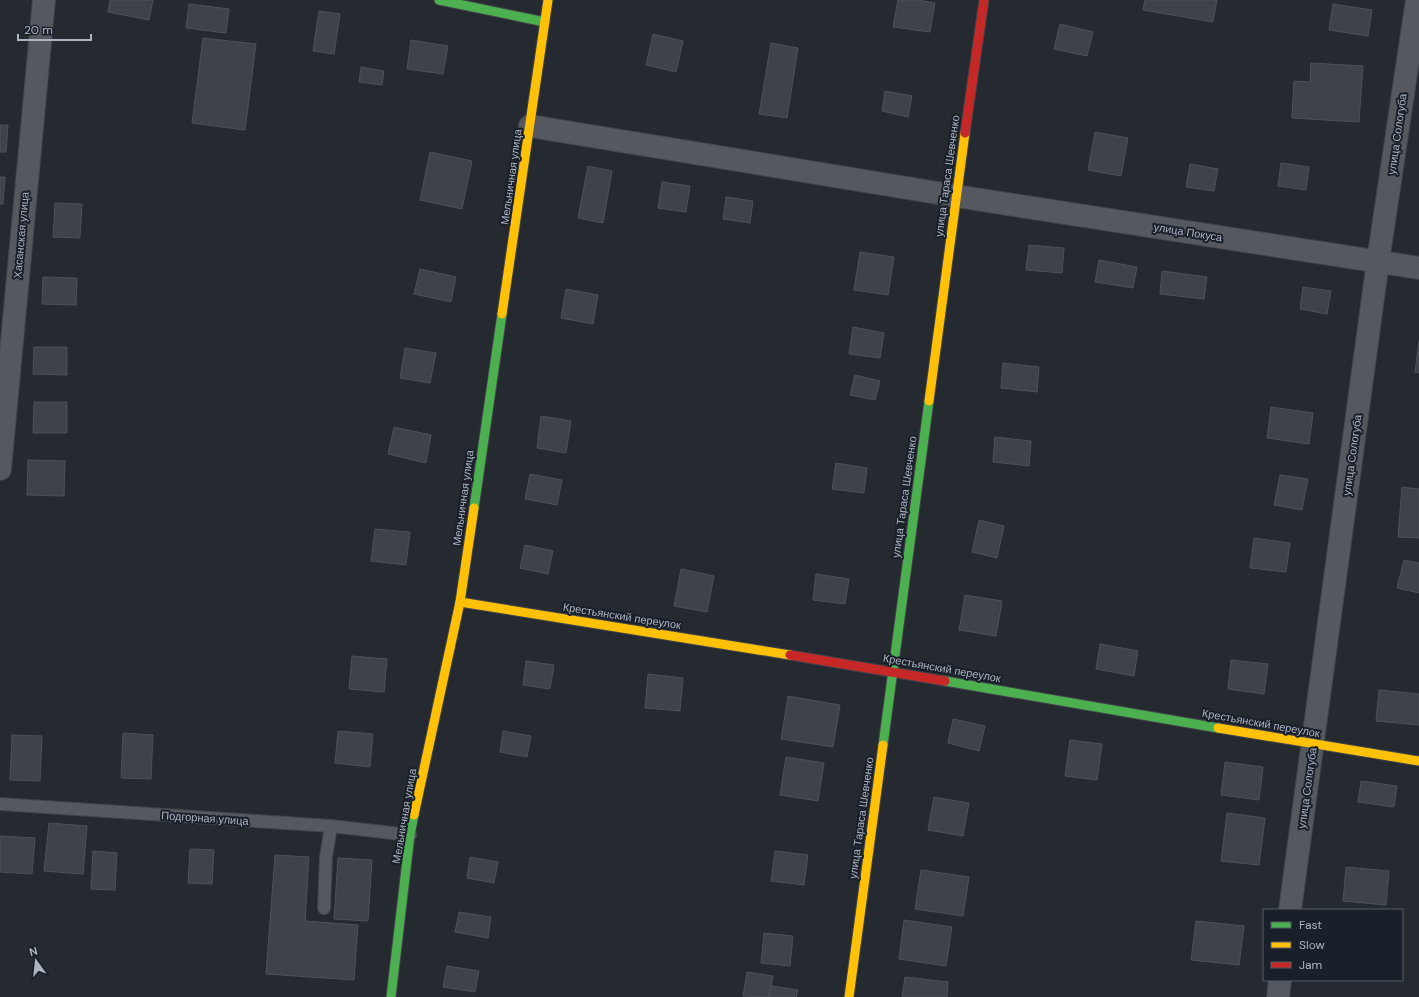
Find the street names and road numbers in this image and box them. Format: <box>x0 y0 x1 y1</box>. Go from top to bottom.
street label: улица Сологуба <box>1384 92 1410 175</box>
street label: улица Тараса Шевченко <box>932 114 962 238</box>
street label: Мельничная улица <box>497 127 525 226</box>
street label: Хасанская улица <box>10 190 32 279</box>
street label: улица Покуса <box>1153 220 1224 244</box>
street label: улица Сологуба <box>1339 413 1365 496</box>
street label: улица Тараса Шевченко <box>889 435 919 559</box>
street label: Мельничная улица <box>449 448 477 547</box>
street label: Крестьянский переулок <box>562 600 682 632</box>
street label: Крестьянский переулок <box>882 651 1002 685</box>
street label: Крестьянский переулок <box>1201 706 1321 740</box>
street label: улица Сологуба <box>1294 746 1320 829</box>
street label: улица Тараса Шевченко <box>846 756 876 880</box>
street label: Мельничная улица <box>389 766 419 865</box>
street label: Подгорная улица <box>161 808 250 828</box>

